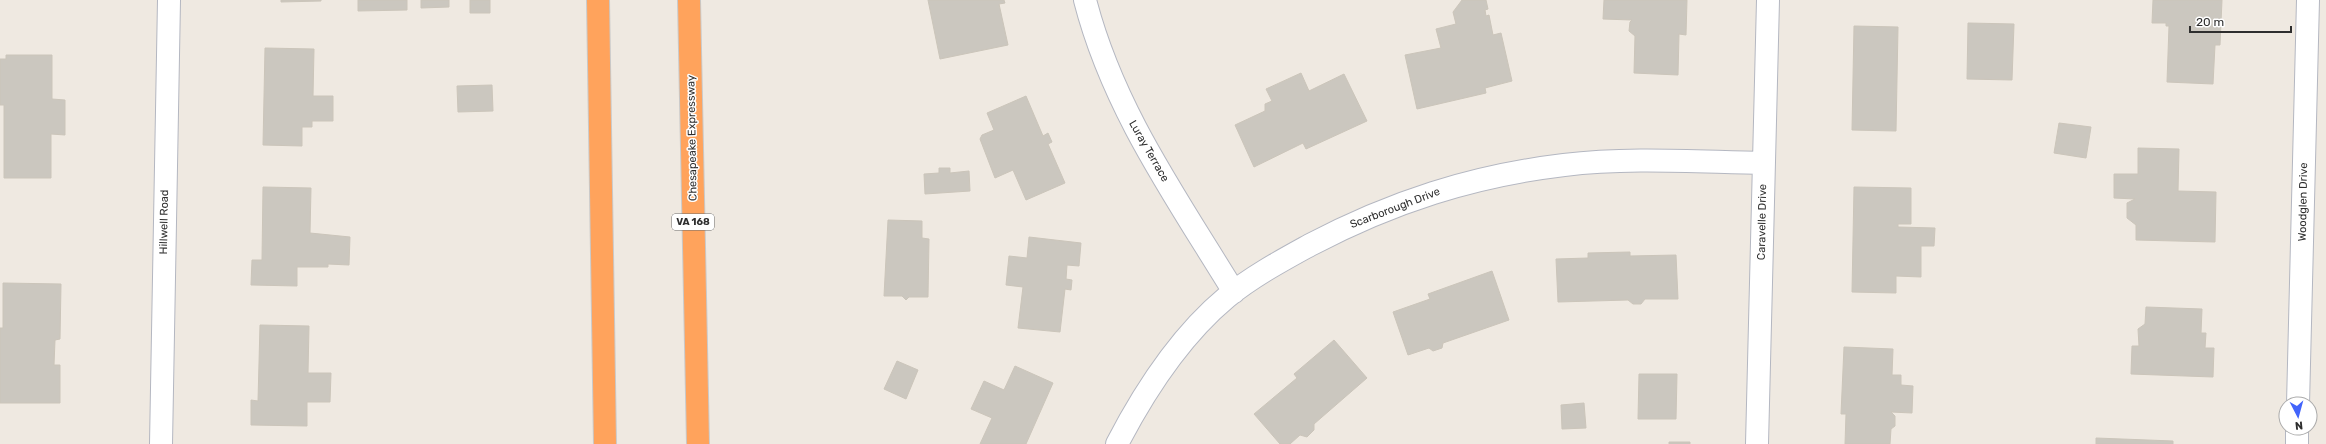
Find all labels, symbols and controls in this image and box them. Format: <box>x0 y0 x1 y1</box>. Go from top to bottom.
scale bar <box>2190 8 2291 34</box>
text: 20 m <box>2196 15 2224 29</box>
street label: Chesapeake Expressway <box>684 75 700 201</box>
street label: Luray Terrace <box>1126 118 1172 184</box>
street label: Woodglen Drive <box>2296 162 2310 242</box>
street label: Caravelle Drive <box>1755 184 1769 260</box>
street label: Scarborough Drive <box>1348 185 1442 231</box>
street label: Hillwell Road <box>157 189 171 255</box>
road number: VA 168 <box>672 214 714 230</box>
north arrow <box>2278 396 2318 436</box>
text: N <box>2294 419 2304 432</box>

